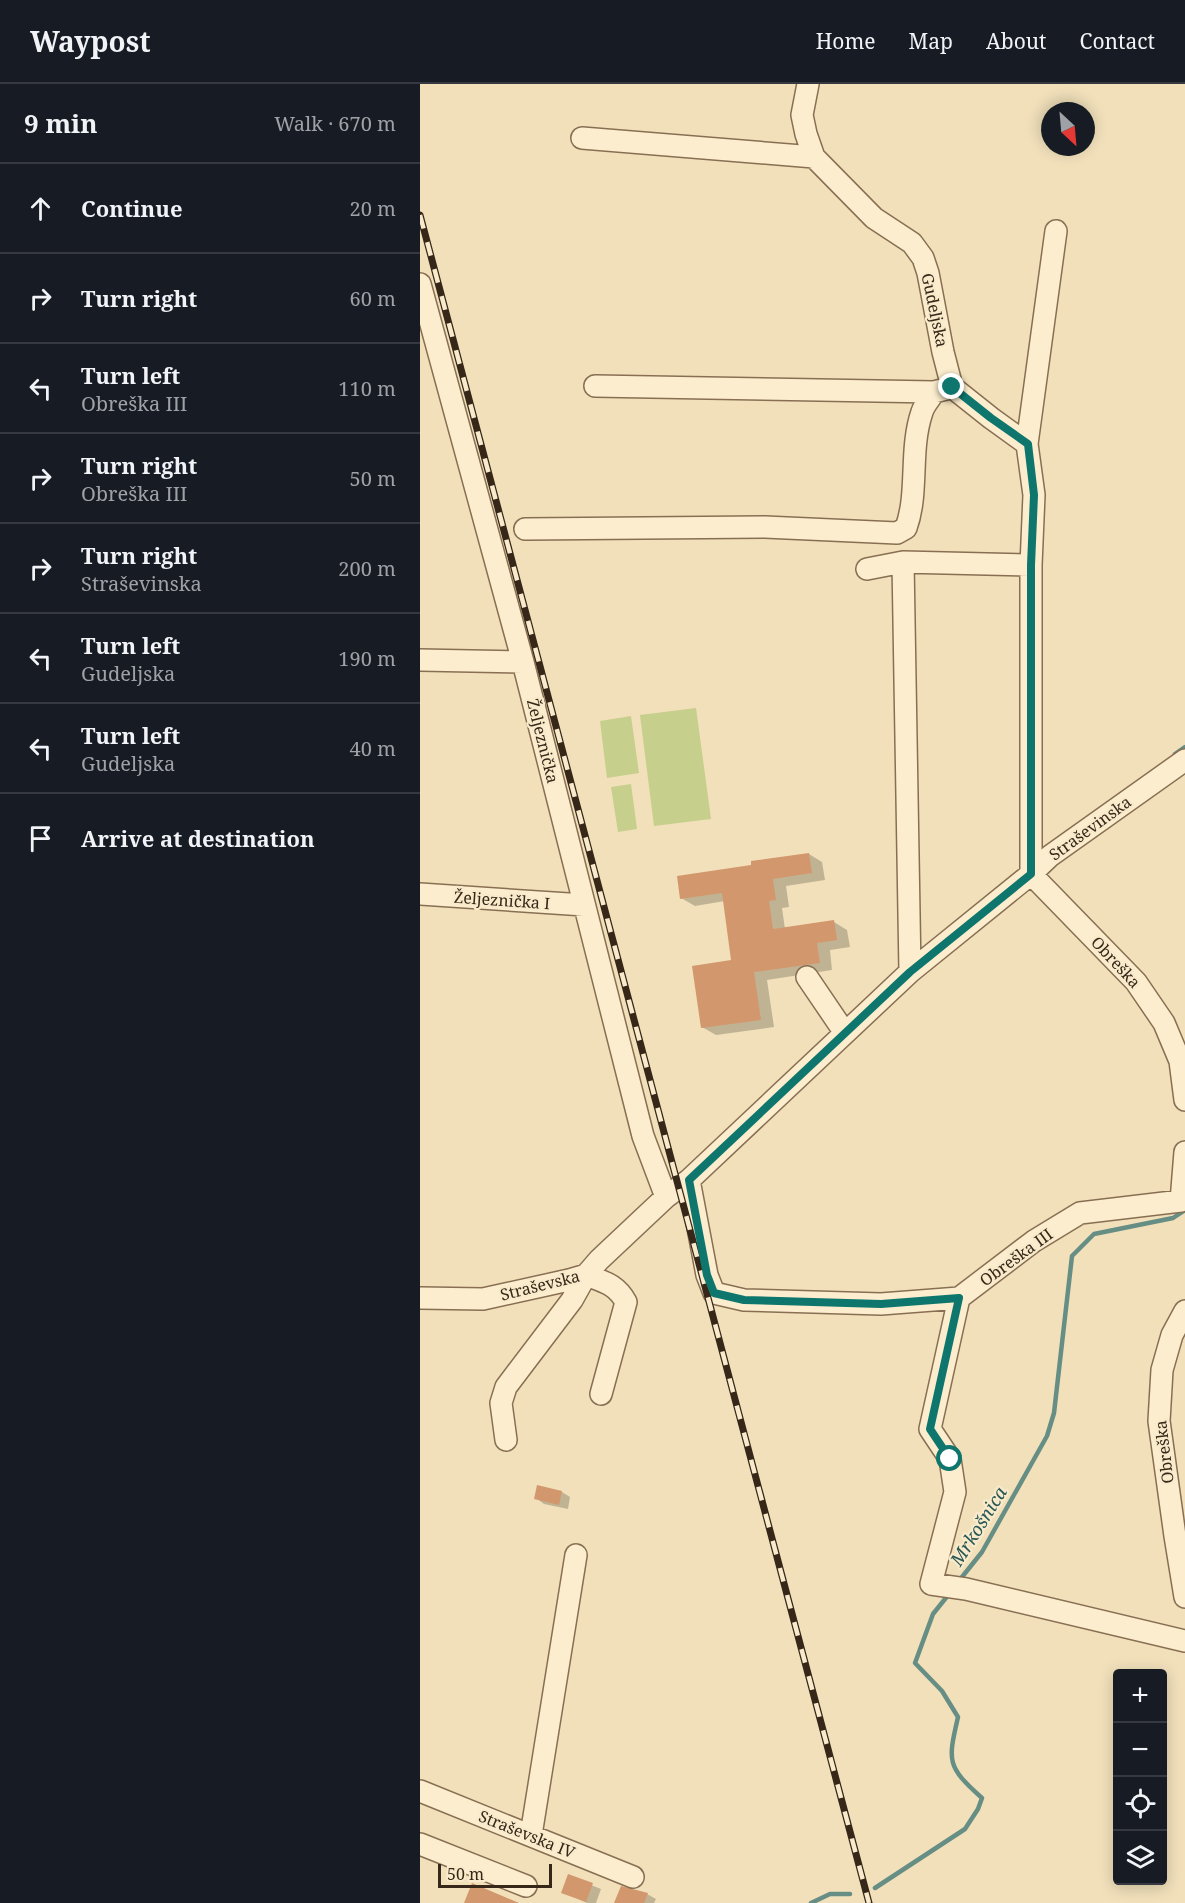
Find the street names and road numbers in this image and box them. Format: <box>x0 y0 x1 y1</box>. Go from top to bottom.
street label: Gudeljska <box>916 271 954 349</box>
street label: Željeznička <box>522 697 564 785</box>
street label: Straševinska <box>1044 791 1136 865</box>
street label: Željeznička I <box>453 886 551 914</box>
street label: Obreška <box>1086 931 1146 993</box>
street label: Obreška III <box>975 1223 1057 1291</box>
street label: Straševska <box>498 1265 582 1305</box>
street label: Obreška <box>1149 1419 1179 1485</box>
street label: Straševska IV <box>476 1805 579 1863</box>

